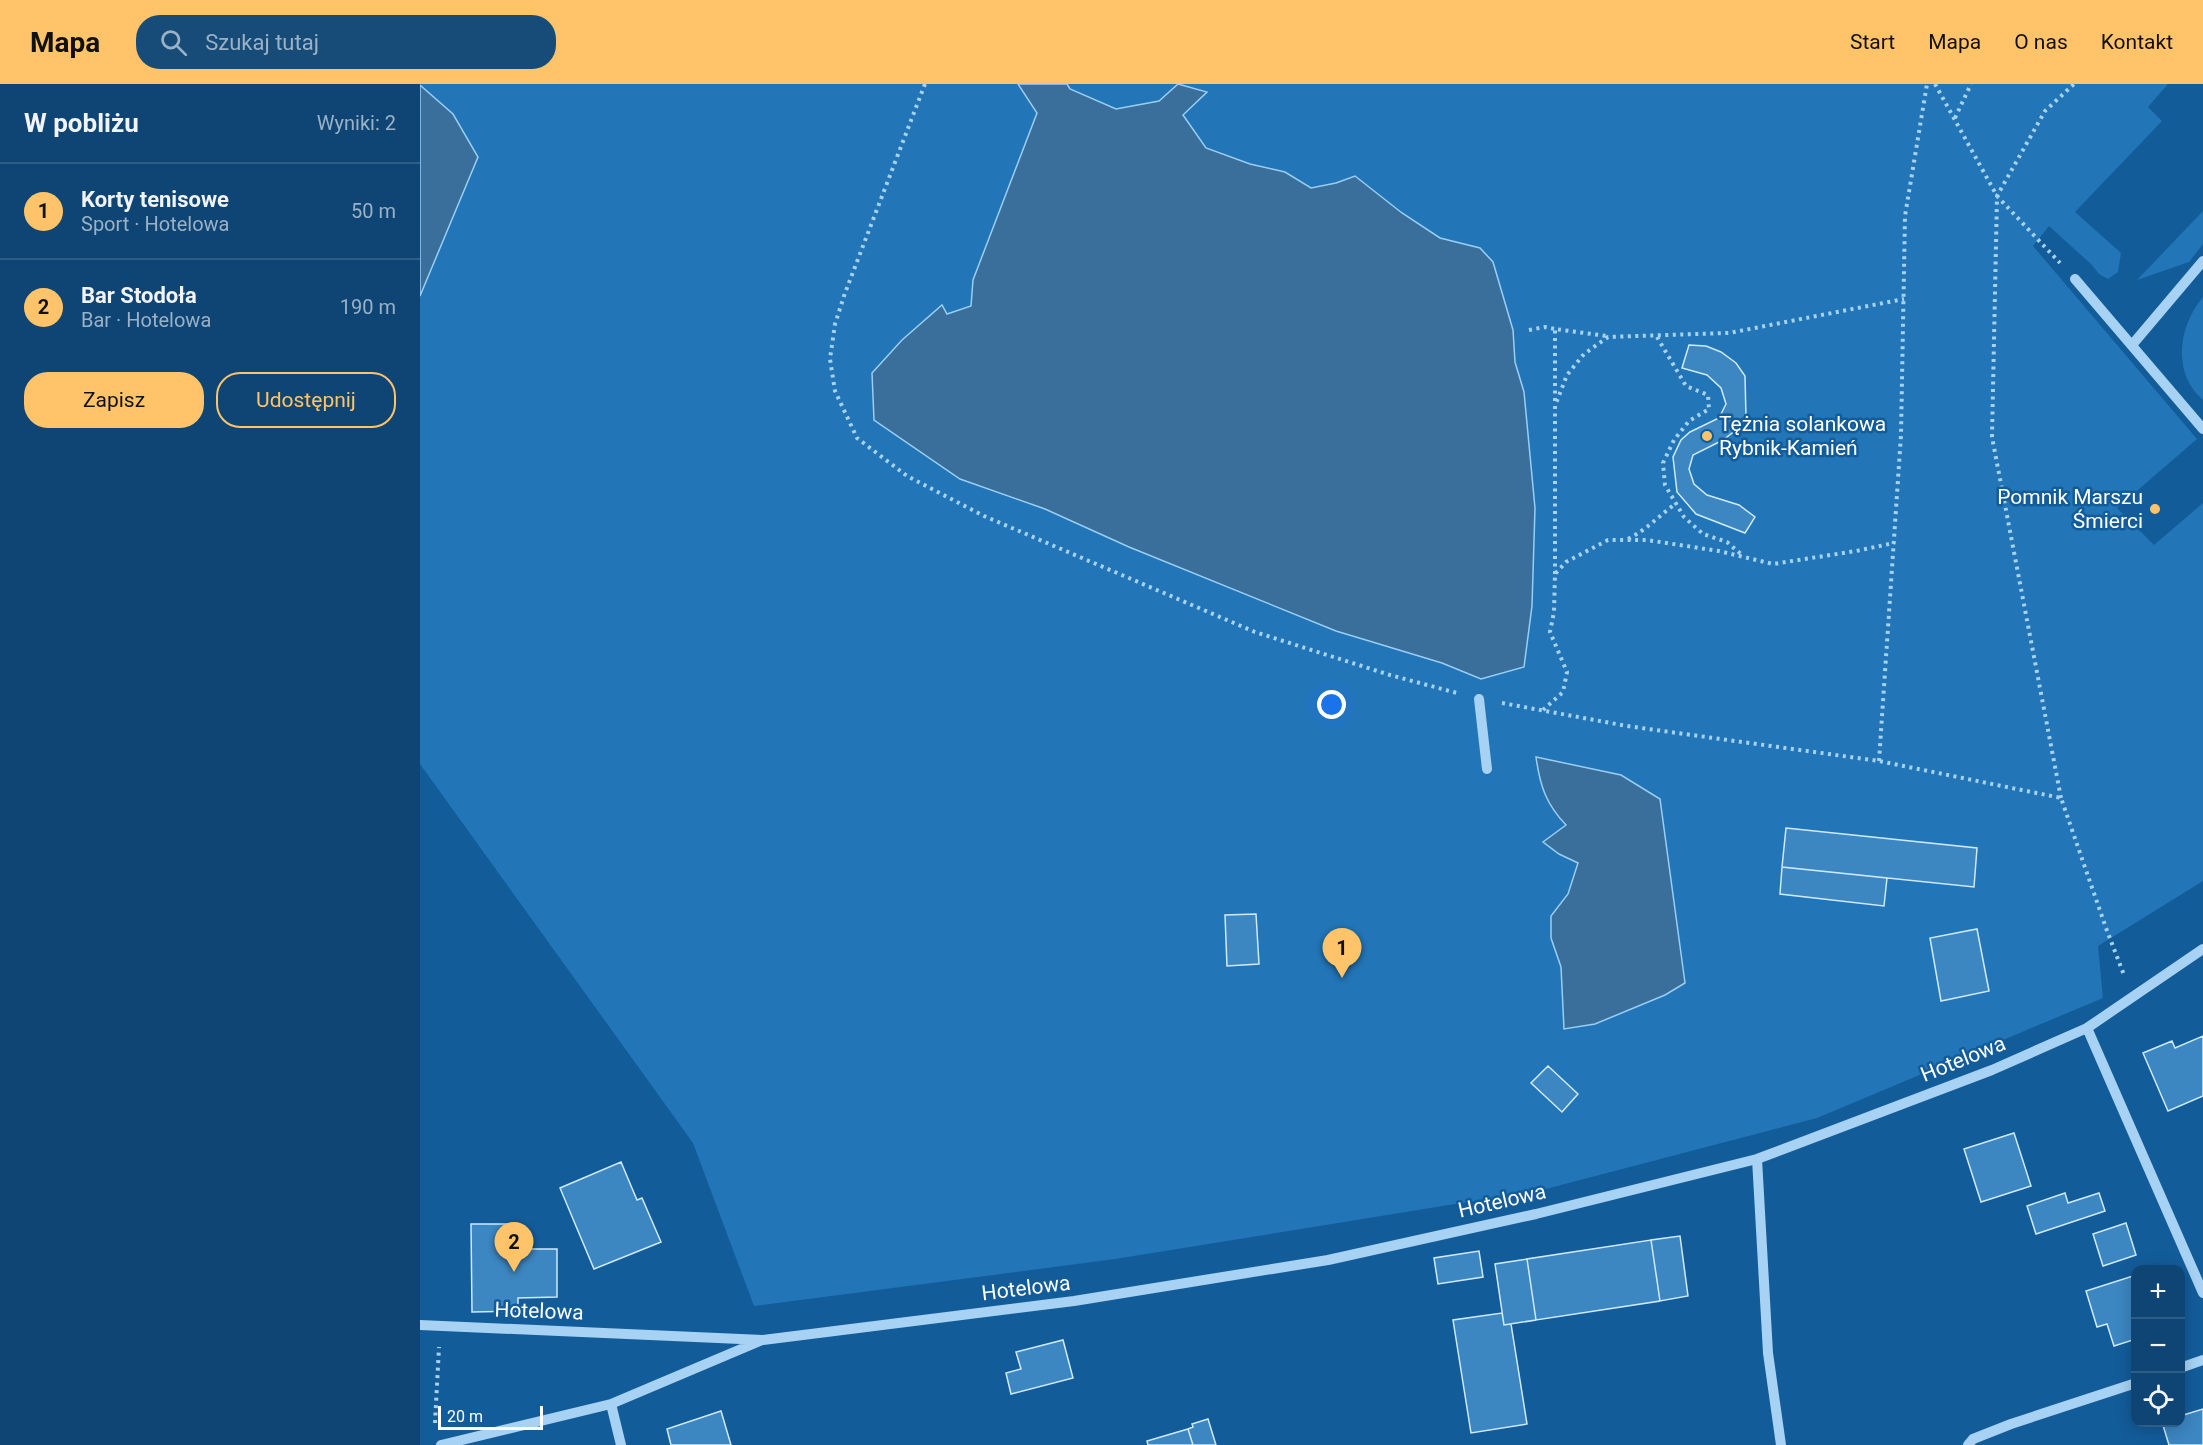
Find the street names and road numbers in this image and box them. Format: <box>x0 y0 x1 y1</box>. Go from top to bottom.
street label: Hotelowa <box>1917 1031 2009 1087</box>
street label: Hotelowa <box>1456 1179 1548 1223</box>
street label: Hotelowa <box>980 1271 1072 1305</box>
street label: Hotelowa <box>494 1297 584 1325</box>

